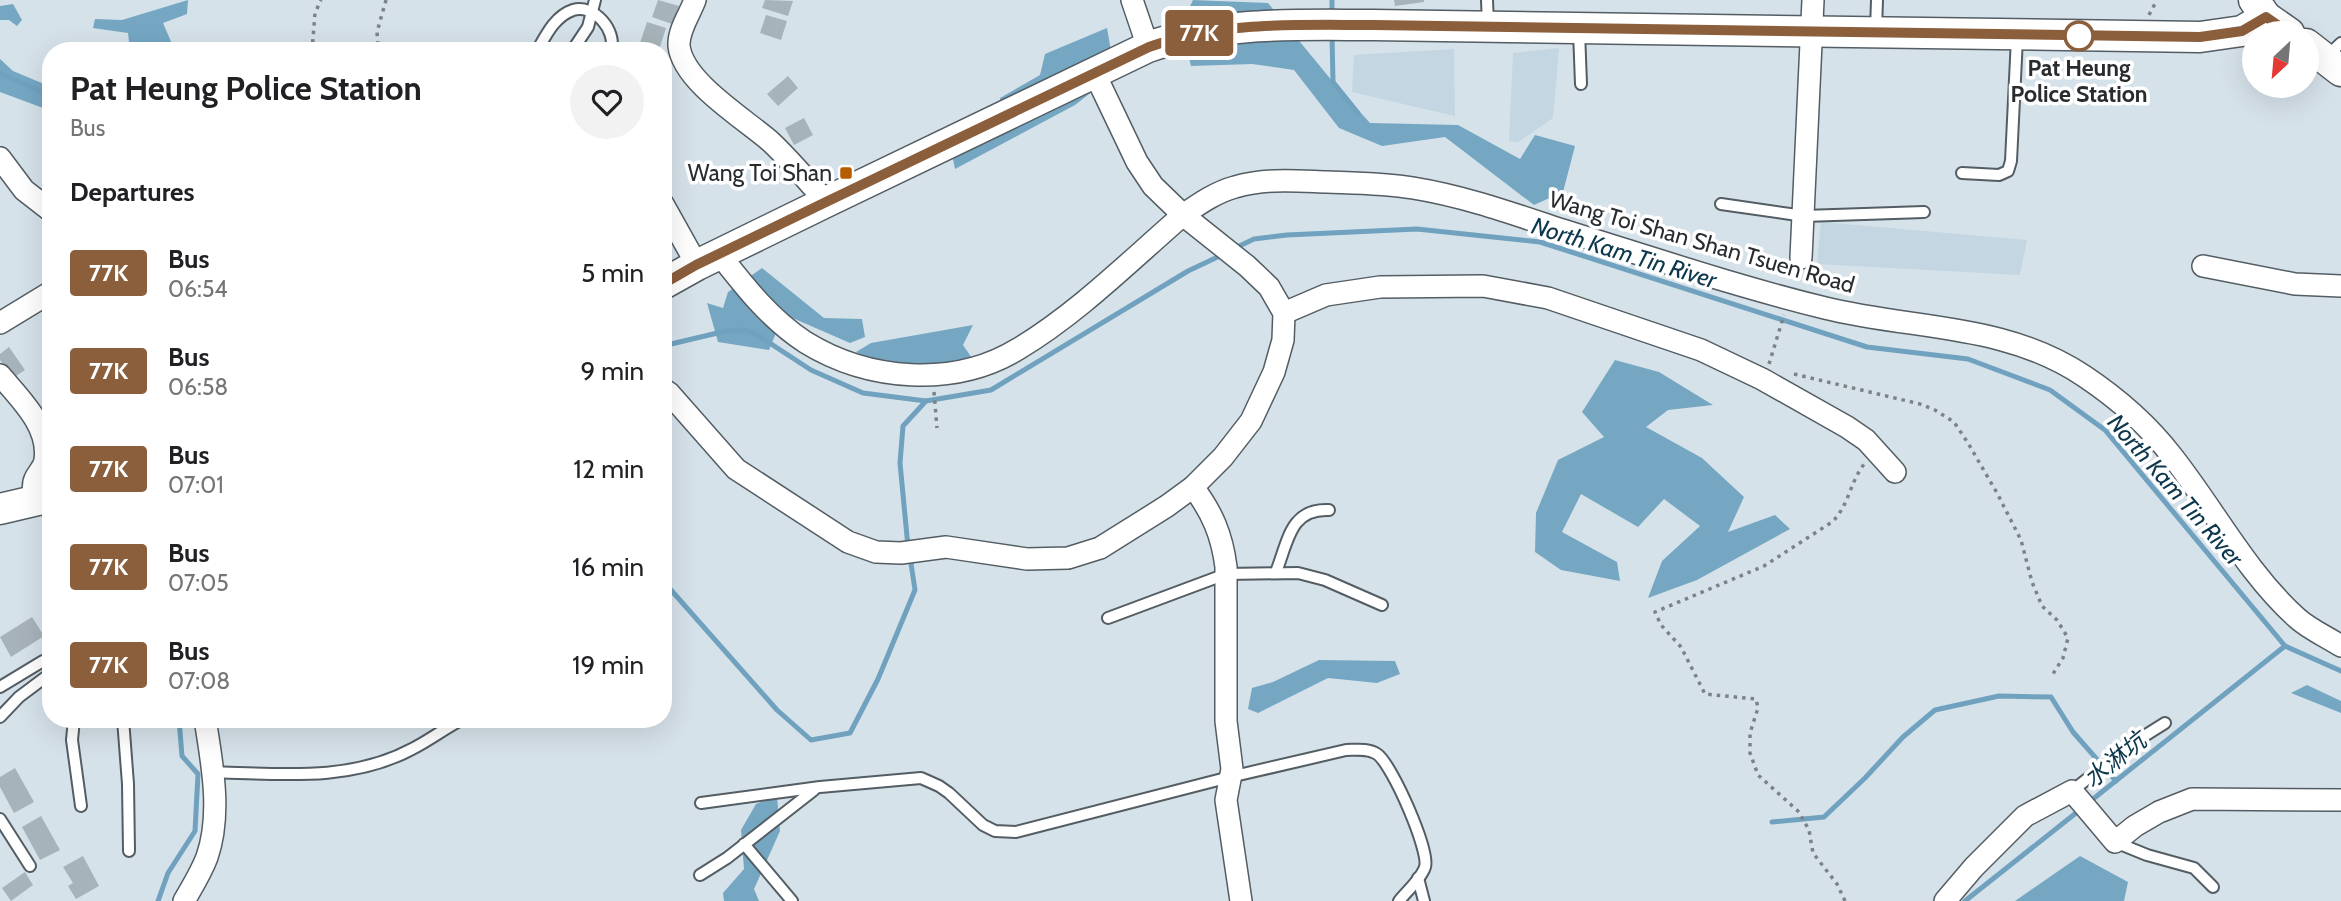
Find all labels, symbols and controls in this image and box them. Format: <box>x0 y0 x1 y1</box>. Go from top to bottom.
line badge: 77K <box>1159 10 1239 56</box>
text: 77K <box>1179 18 1219 47</box>
marker: Pat Heung Police Station <box>2064 21 2094 51</box>
north arrow <box>2242 21 2319 98</box>
map controls <box>2242 21 2319 98</box>
place label: Pat Heung Police Station <box>2011 54 2148 108</box>
button: heart <box>570 65 644 139</box>
text: Pat Heung Police Station <box>70 68 422 108</box>
text: Bus <box>70 114 105 142</box>
place label: Wang Toi Shan <box>688 159 832 187</box>
marker: Wang Toi Shan <box>838 165 854 181</box>
text: Departures <box>70 176 194 208</box>
street label: Wang Toi Shan Shan Tsuen Road <box>1546 185 1858 299</box>
water label: North Kam Tin River <box>1528 211 1721 295</box>
text: Bus <box>168 243 209 275</box>
text: 5 min <box>581 257 644 289</box>
text: 77K <box>89 258 128 287</box>
text: 06:54 <box>168 275 228 303</box>
text: Bus <box>168 341 209 373</box>
text: 9 min <box>581 355 644 387</box>
text: 77K <box>89 356 128 385</box>
text: 06:58 <box>168 373 228 401</box>
water label: North Kam Tin River <box>2102 408 2250 573</box>
text: Bus <box>168 439 209 471</box>
text: 12 min <box>573 453 644 485</box>
text: 77K <box>89 454 128 483</box>
text: 07:01 <box>168 471 224 499</box>
text: Bus <box>168 537 209 569</box>
text: 16 min <box>572 551 644 583</box>
text: 77K <box>89 552 128 581</box>
text: 07:05 <box>168 569 229 597</box>
text: Bus <box>168 635 209 667</box>
text: 19 min <box>572 649 644 681</box>
text: 77K <box>89 650 128 679</box>
text: 07:08 <box>168 667 230 695</box>
water label: 水淋坑 <box>2078 724 2154 794</box>

